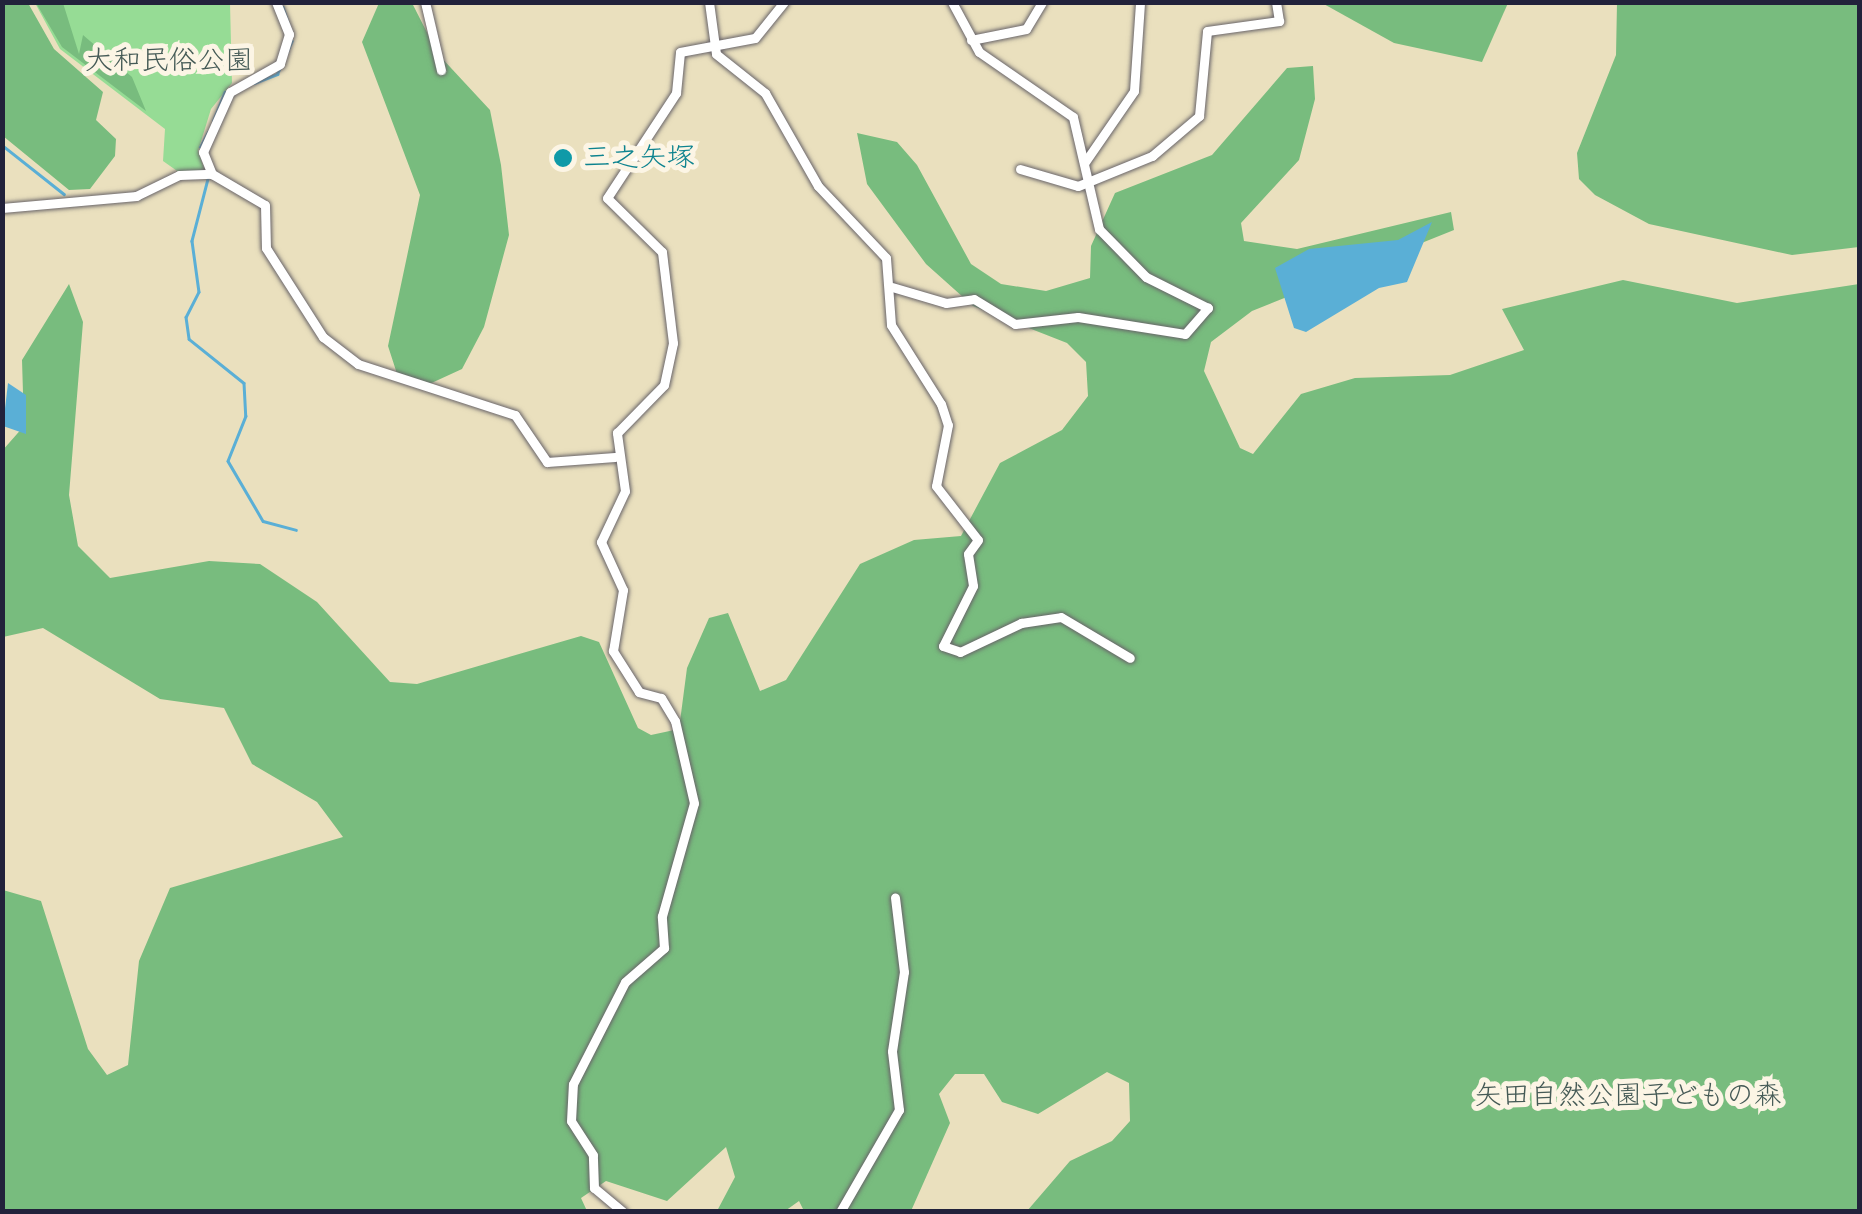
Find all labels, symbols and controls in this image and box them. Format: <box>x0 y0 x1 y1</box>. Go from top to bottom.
park label: 大和民俗公園 <box>85 44 253 78</box>
place label: 三之矢塚 <box>583 141 695 175</box>
marker: 三之矢塚 <box>552 147 574 169</box>
park label: 矢田自然公園子どもの森 <box>1474 1079 1782 1113</box>

